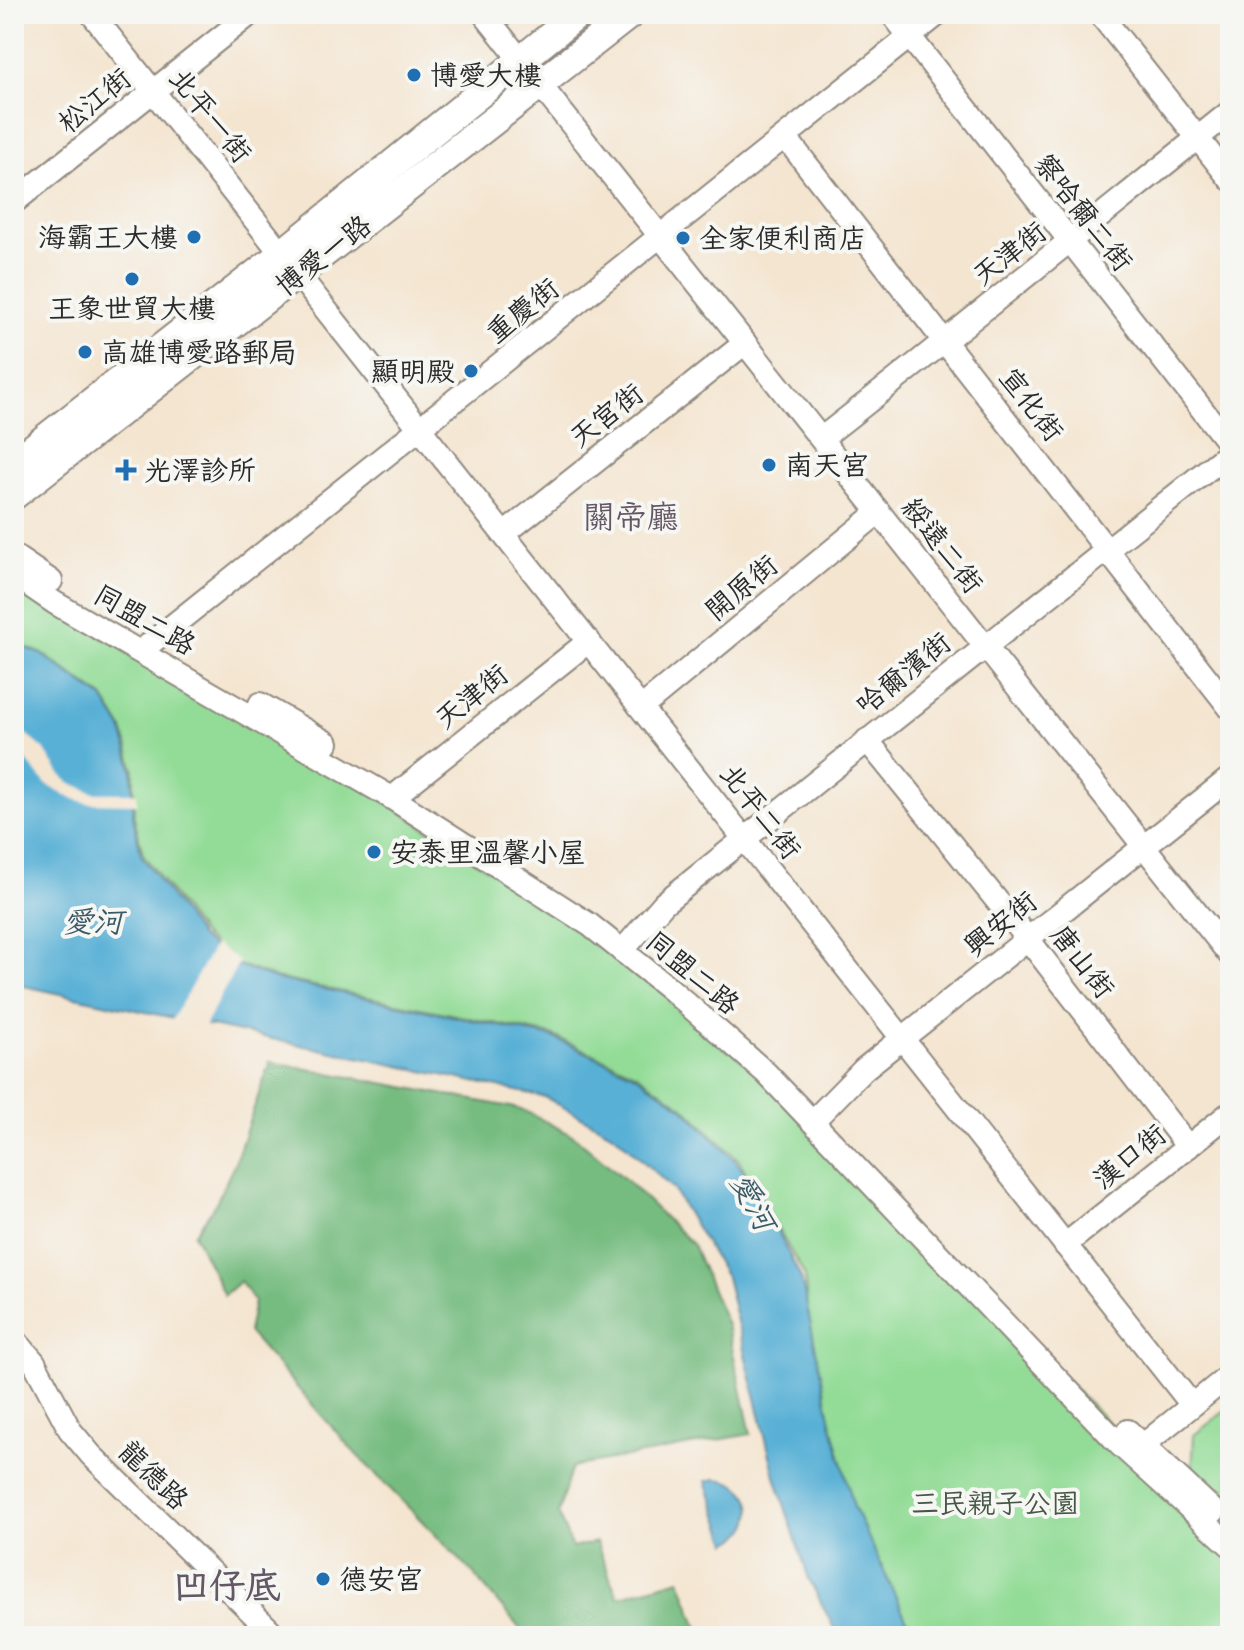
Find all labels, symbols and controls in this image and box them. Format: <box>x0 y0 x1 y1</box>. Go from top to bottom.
place label: 博愛大樓 <box>430 61 542 96</box>
street label: 松江街 <box>54 64 140 143</box>
street label: 北平一街 <box>159 64 256 172</box>
marker: 博愛大樓 <box>405 66 423 84</box>
street label: 察哈爾二街 <box>1024 149 1137 280</box>
street label: 博愛一路 <box>270 209 380 306</box>
street label: 天津街 <box>968 217 1055 295</box>
place label: 海霸王大樓 <box>38 224 178 258</box>
place label: 全家便利商店 <box>699 225 867 259</box>
marker: 海霸王大樓 <box>185 228 203 246</box>
marker: 全家便利商店 <box>674 229 692 247</box>
marker: 王象世貿大樓 <box>123 270 141 288</box>
street label: 重慶街 <box>481 273 568 353</box>
place label: 王象世貿大樓 <box>48 294 216 329</box>
place label: 高雄博愛路郵局 <box>101 338 297 373</box>
marker: 高雄博愛路郵局 <box>76 343 94 361</box>
place label: 顯明殿 <box>371 358 455 392</box>
marker: 顯明殿 <box>462 362 480 380</box>
street label: 宣化街 <box>990 362 1069 450</box>
street label: 天宮街 <box>564 378 652 457</box>
place label: 南天宮 <box>785 451 869 486</box>
marker: 南天宮 <box>760 456 778 474</box>
place label: 光澤診所 <box>144 457 256 491</box>
marker: 光澤診所 <box>115 459 137 481</box>
street label: 綏遠二街 <box>892 492 989 602</box>
district label: 關帝廳 <box>583 501 679 541</box>
street label: 開原街 <box>701 551 787 630</box>
street label: 同盟二路 <box>86 579 201 665</box>
street label: 哈爾濱街 <box>851 627 960 725</box>
street label: 天津街 <box>430 659 517 739</box>
street label: 北平二街 <box>710 759 805 868</box>
place label: 安泰里溫馨小屋 <box>390 838 586 873</box>
marker: 安泰里溫馨小屋 <box>365 843 383 861</box>
street label: 興安街 <box>959 886 1046 966</box>
water label: 愛河 <box>63 907 128 944</box>
street label: 唐山街 <box>1041 919 1120 1007</box>
street label: 同盟二路 <box>637 925 745 1024</box>
street label: 漢口街 <box>1088 1119 1175 1199</box>
water label: 愛河 <box>719 1168 783 1243</box>
street label: 龍德路 <box>109 1436 194 1519</box>
park label: 三民親子公園 <box>911 1491 1079 1524</box>
place label: 德安宮 <box>339 1565 423 1600</box>
district label: 凹仔底 <box>173 1568 281 1613</box>
marker: 德安宮 <box>314 1570 332 1588</box>

